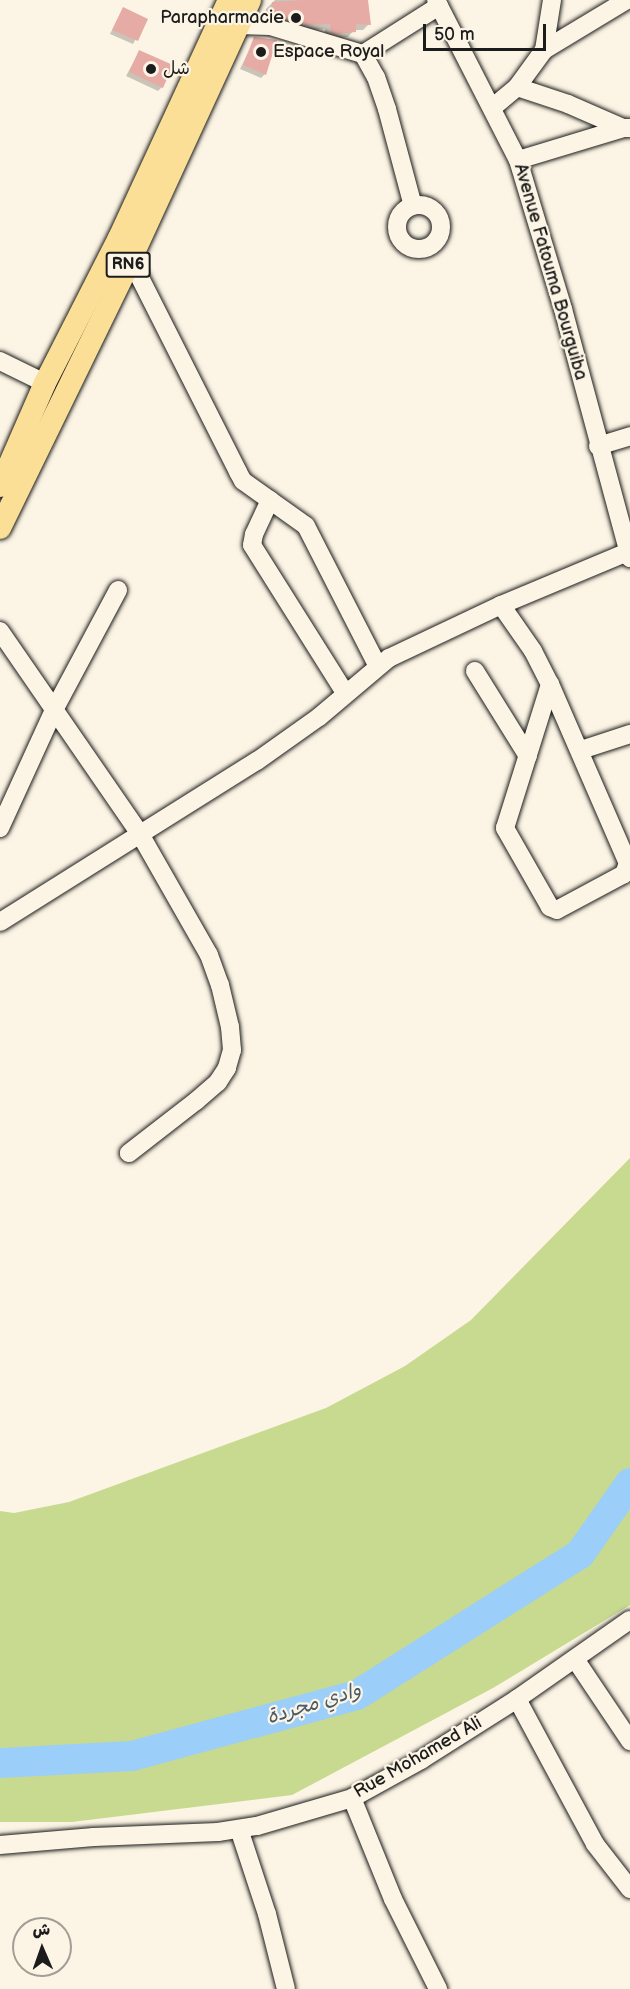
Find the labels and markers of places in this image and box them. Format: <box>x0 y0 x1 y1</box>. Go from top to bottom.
place label: Parapharmacie <box>160 7 284 29</box>
marker: Parapharmacie <box>289 11 303 25</box>
place label: Espace Royal <box>273 41 384 63</box>
marker: Espace Royal <box>254 45 268 59</box>
place label: شل <box>163 58 190 80</box>
marker: شل <box>144 62 158 76</box>

